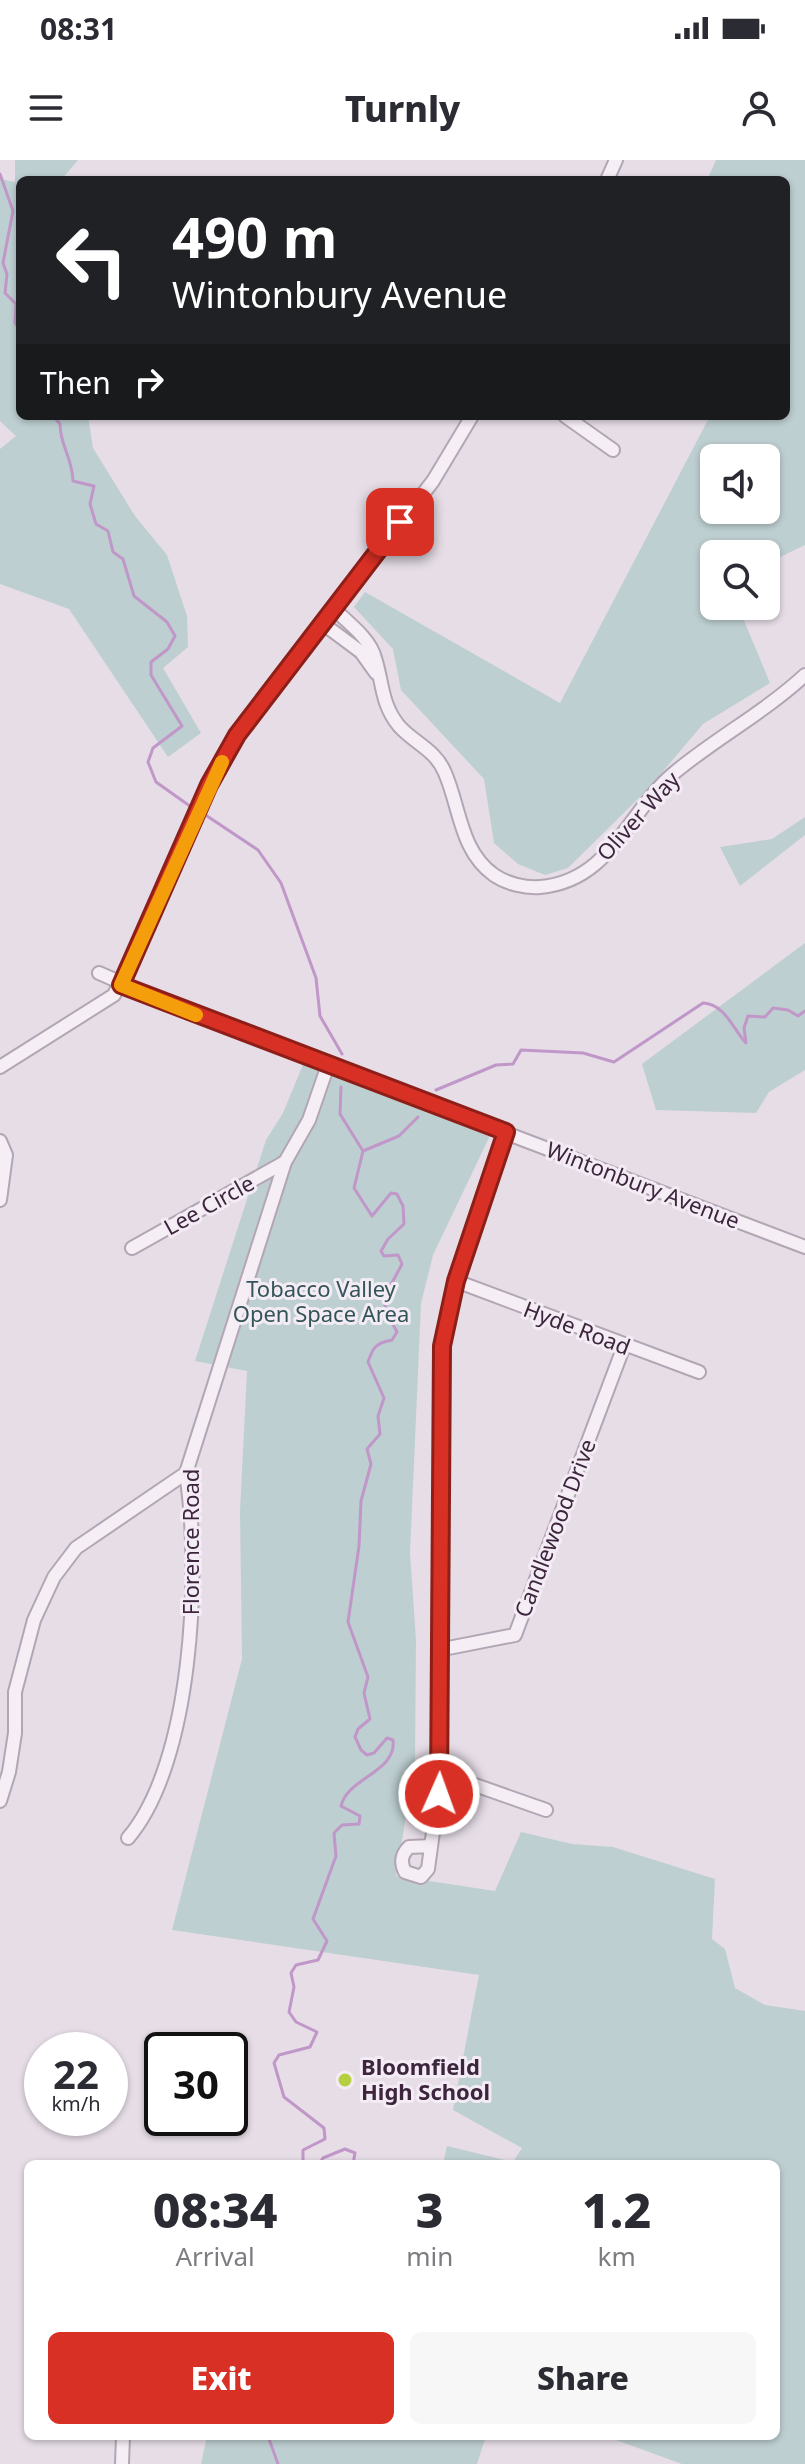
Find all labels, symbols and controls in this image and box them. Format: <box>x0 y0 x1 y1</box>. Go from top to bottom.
text: 08:31 <box>40 8 117 49</box>
text: Turnly <box>345 84 460 133</box>
icon: menu <box>24 86 68 130</box>
icon: person <box>737 86 781 130</box>
text: 490 m <box>172 198 337 274</box>
icon: left <box>40 208 144 312</box>
text: Wintonbury Avenue <box>172 270 507 319</box>
icon: right <box>127 360 171 404</box>
text: Then <box>40 362 111 403</box>
map controls <box>700 444 780 620</box>
button: sound <box>700 444 780 524</box>
pin <box>366 488 434 556</box>
icon: arrive <box>378 500 422 544</box>
button: search <box>700 540 780 620</box>
street label: Oliver Way <box>589 764 686 866</box>
street label: Wintonbury Avenue <box>542 1133 744 1235</box>
street label: Lee Circle <box>158 1167 259 1241</box>
park label: Tobacco Valley Open Space Area <box>233 1273 409 1328</box>
street label: Hyde Road <box>520 1293 635 1361</box>
street label: Candlewood Drive <box>506 1434 602 1621</box>
street label: Florence Road <box>175 1469 205 1615</box>
position arrow <box>397 1752 481 1836</box>
speed limit sign: 30 <box>144 2032 248 2136</box>
text: 22 <box>53 2046 99 2101</box>
place label: Bloomfield High School <box>361 2051 490 2106</box>
marker: Bloomfield High School <box>336 2071 354 2089</box>
text: km/h <box>51 2090 101 2117</box>
text: 08:34 <box>153 2177 277 2242</box>
text: 3 <box>416 2177 444 2242</box>
text: 1.2 <box>582 2177 651 2242</box>
text: Arrival <box>175 2238 255 2274</box>
text: min <box>406 2238 453 2274</box>
text: km <box>598 2238 636 2274</box>
button: Exit <box>48 2332 394 2424</box>
button: Share <box>410 2332 756 2424</box>

